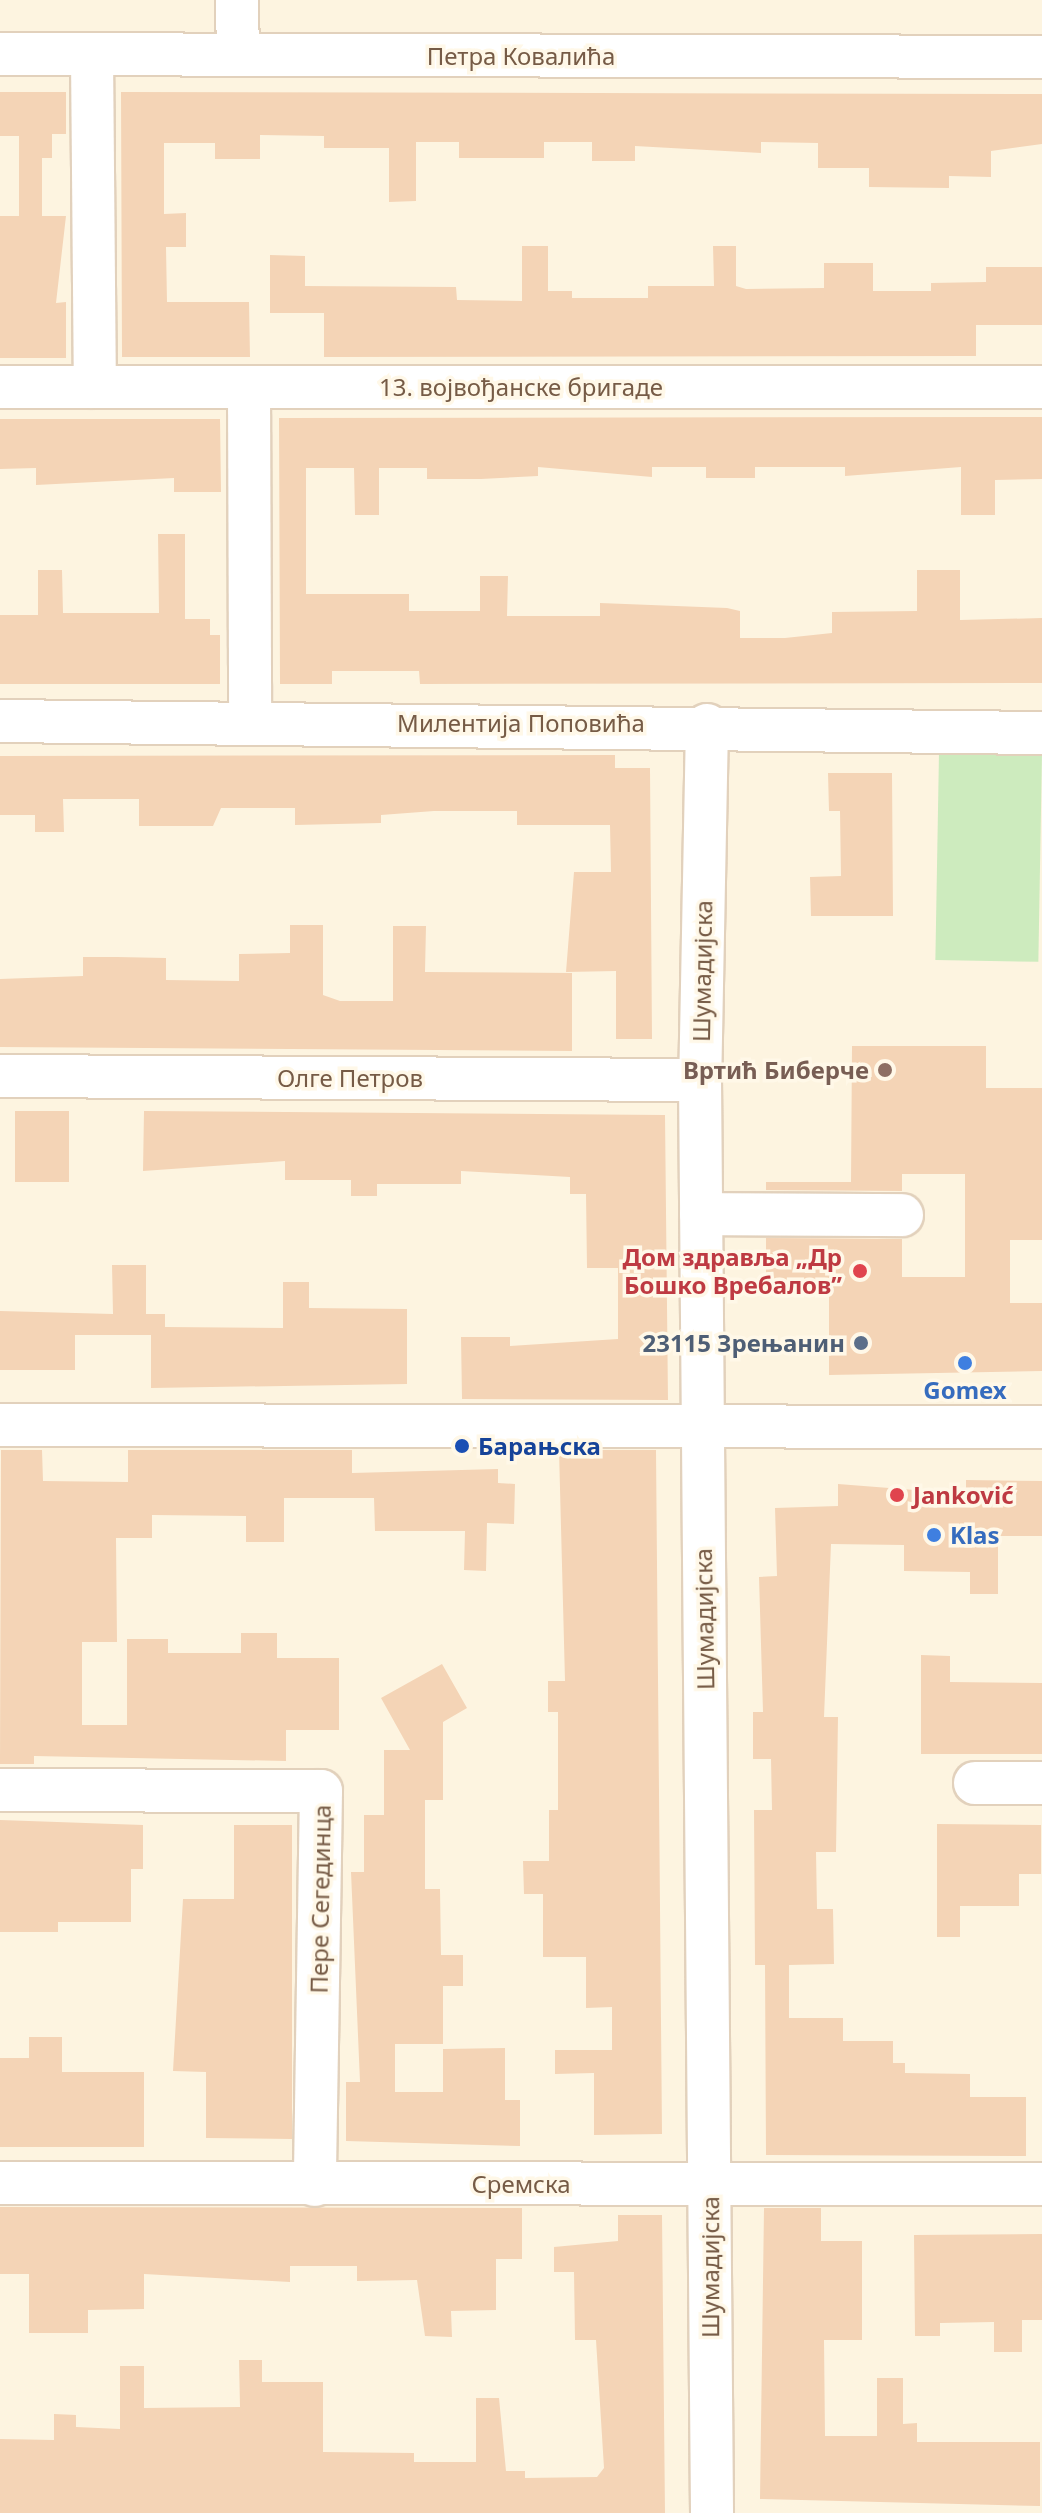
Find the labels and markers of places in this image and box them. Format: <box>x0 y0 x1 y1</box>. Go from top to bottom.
place label: Вртић Биберче <box>683 1056 869 1084</box>
marker: Вртић Биберче <box>876 1061 894 1079</box>
place label: Дом здравља „Др Бошко Вребалов” <box>622 1243 842 1299</box>
marker: Дом здравља „Др Бошко Вребалов” <box>849 1260 871 1282</box>
place label: 23115 Зрењанин <box>642 1329 845 1357</box>
marker: 23115 Зрењанин <box>852 1334 870 1352</box>
marker: Gomex <box>956 1354 974 1372</box>
place label: Gomex <box>923 1376 1007 1404</box>
place label: Барањска <box>478 1432 601 1460</box>
marker: Барањска <box>453 1437 471 1455</box>
place label: Janković <box>913 1481 1014 1509</box>
marker: Janković <box>888 1486 906 1504</box>
place label: Klas <box>950 1521 1000 1549</box>
marker: Klas <box>925 1526 943 1544</box>

